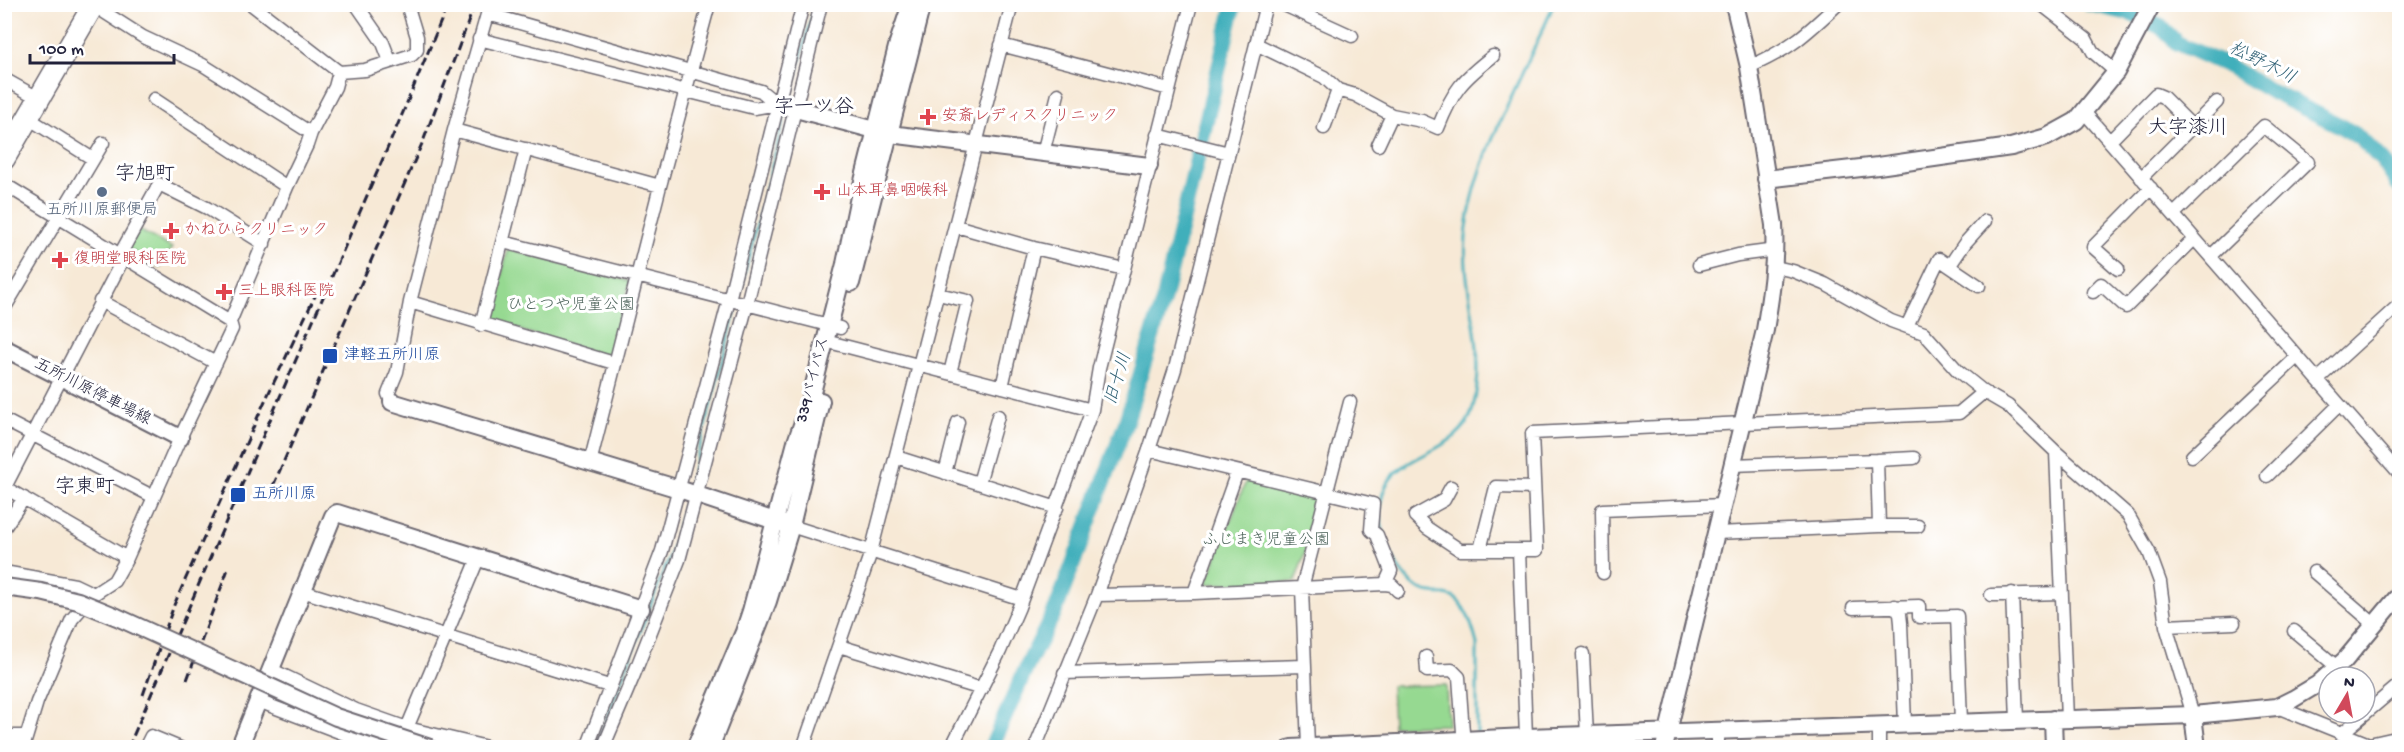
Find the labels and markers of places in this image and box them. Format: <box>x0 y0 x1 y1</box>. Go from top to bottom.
place label: 安斎レディスクリニック <box>942 106 1118 127</box>
marker: 安斎レディスクリニック <box>919 108 937 126</box>
place label: 山本耳鼻咽喉科 <box>836 181 948 202</box>
marker: 山本耳鼻咽喉科 <box>813 183 831 201</box>
marker: 五所川原郵便局 <box>95 185 109 199</box>
place label: 五所川原郵便局 <box>46 201 158 221</box>
place label: かねひらクリニック <box>184 221 328 241</box>
marker: かねひらクリニック <box>162 222 180 240</box>
place label: 復明堂眼科医院 <box>74 250 186 270</box>
marker: 復明堂眼科医院 <box>51 251 69 269</box>
place label: 三上眼科医院 <box>238 282 334 302</box>
marker: 三上眼科医院 <box>215 283 233 301</box>
place label: 津軽五所川原 <box>344 345 440 366</box>
marker: 津軽五所川原 <box>321 347 339 365</box>
place label: 五所川原 <box>252 485 316 505</box>
marker: 五所川原 <box>229 486 247 504</box>

